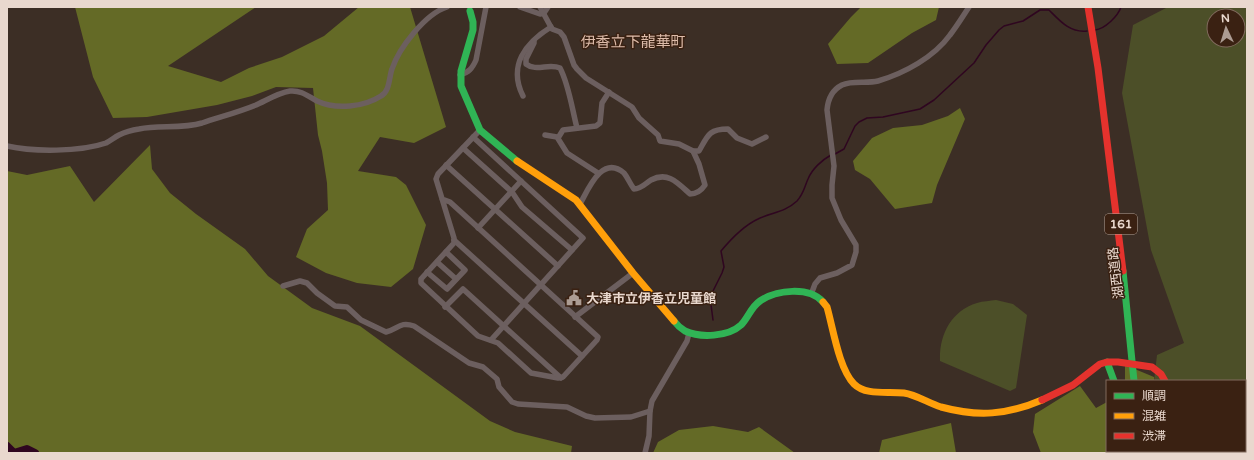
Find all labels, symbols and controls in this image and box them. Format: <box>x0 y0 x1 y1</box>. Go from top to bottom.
north arrow <box>1206 8 1246 48</box>
text: N <box>1220 12 1230 25</box>
district label: 伊香立下龍華町 <box>580 33 686 51</box>
road number: 161 <box>1105 214 1137 234</box>
street label: 湖西道路 <box>1105 246 1127 300</box>
public building icon: 大津市立伊香立児童館 <box>565 289 583 307</box>
place label: 大津市立伊香立児童館 <box>586 291 716 307</box>
legend <box>1106 380 1246 452</box>
text: 順調 <box>1142 389 1166 403</box>
text: 混雑 <box>1142 409 1166 423</box>
text: 渋滞 <box>1142 429 1166 443</box>

